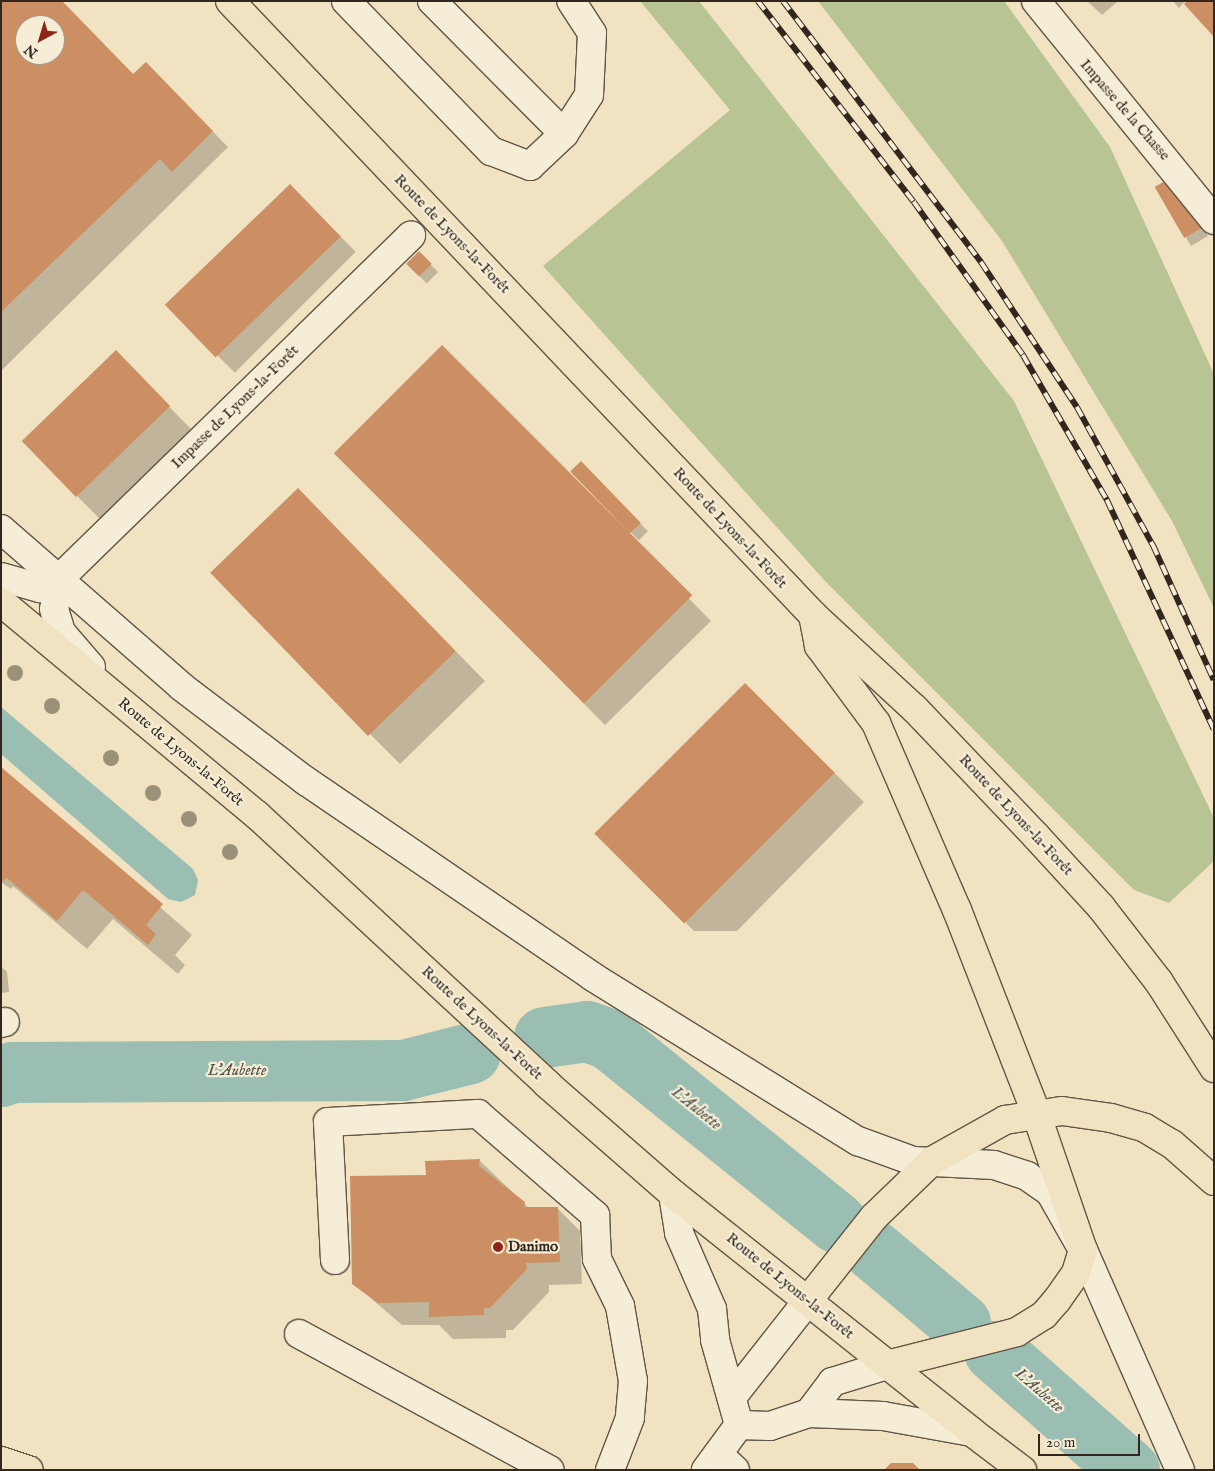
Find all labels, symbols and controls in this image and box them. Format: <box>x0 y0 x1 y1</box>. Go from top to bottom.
north arrow <box>15 15 65 65</box>
text: N <box>21 40 42 62</box>
street label: Impasse de la Chasse <box>1076 56 1174 164</box>
street label: Route de Lyons-la-Forêt <box>390 171 514 297</box>
street label: Impasse de Lyons-la-Forêt <box>168 342 302 472</box>
street label: Route de Lyons-la-Forêt <box>669 464 791 592</box>
street label: Route de Lyons-la-Forêt <box>114 694 248 810</box>
street label: Route de Lyons-la-Forêt <box>955 751 1077 879</box>
street label: Route de Lyons-la-Forêt <box>418 962 546 1084</box>
water label: L'Aubette <box>208 1061 266 1081</box>
water label: L'Aubette <box>667 1083 725 1135</box>
street label: Route de Lyons-la-Forêt <box>723 1229 857 1343</box>
place label: Danimo <box>508 1238 558 1256</box>
marker: Danimo <box>492 1241 504 1253</box>
water label: L'Aubette <box>1011 1365 1067 1417</box>
scale bar <box>1040 1424 1142 1456</box>
text: 20 m <box>1046 1433 1075 1452</box>

